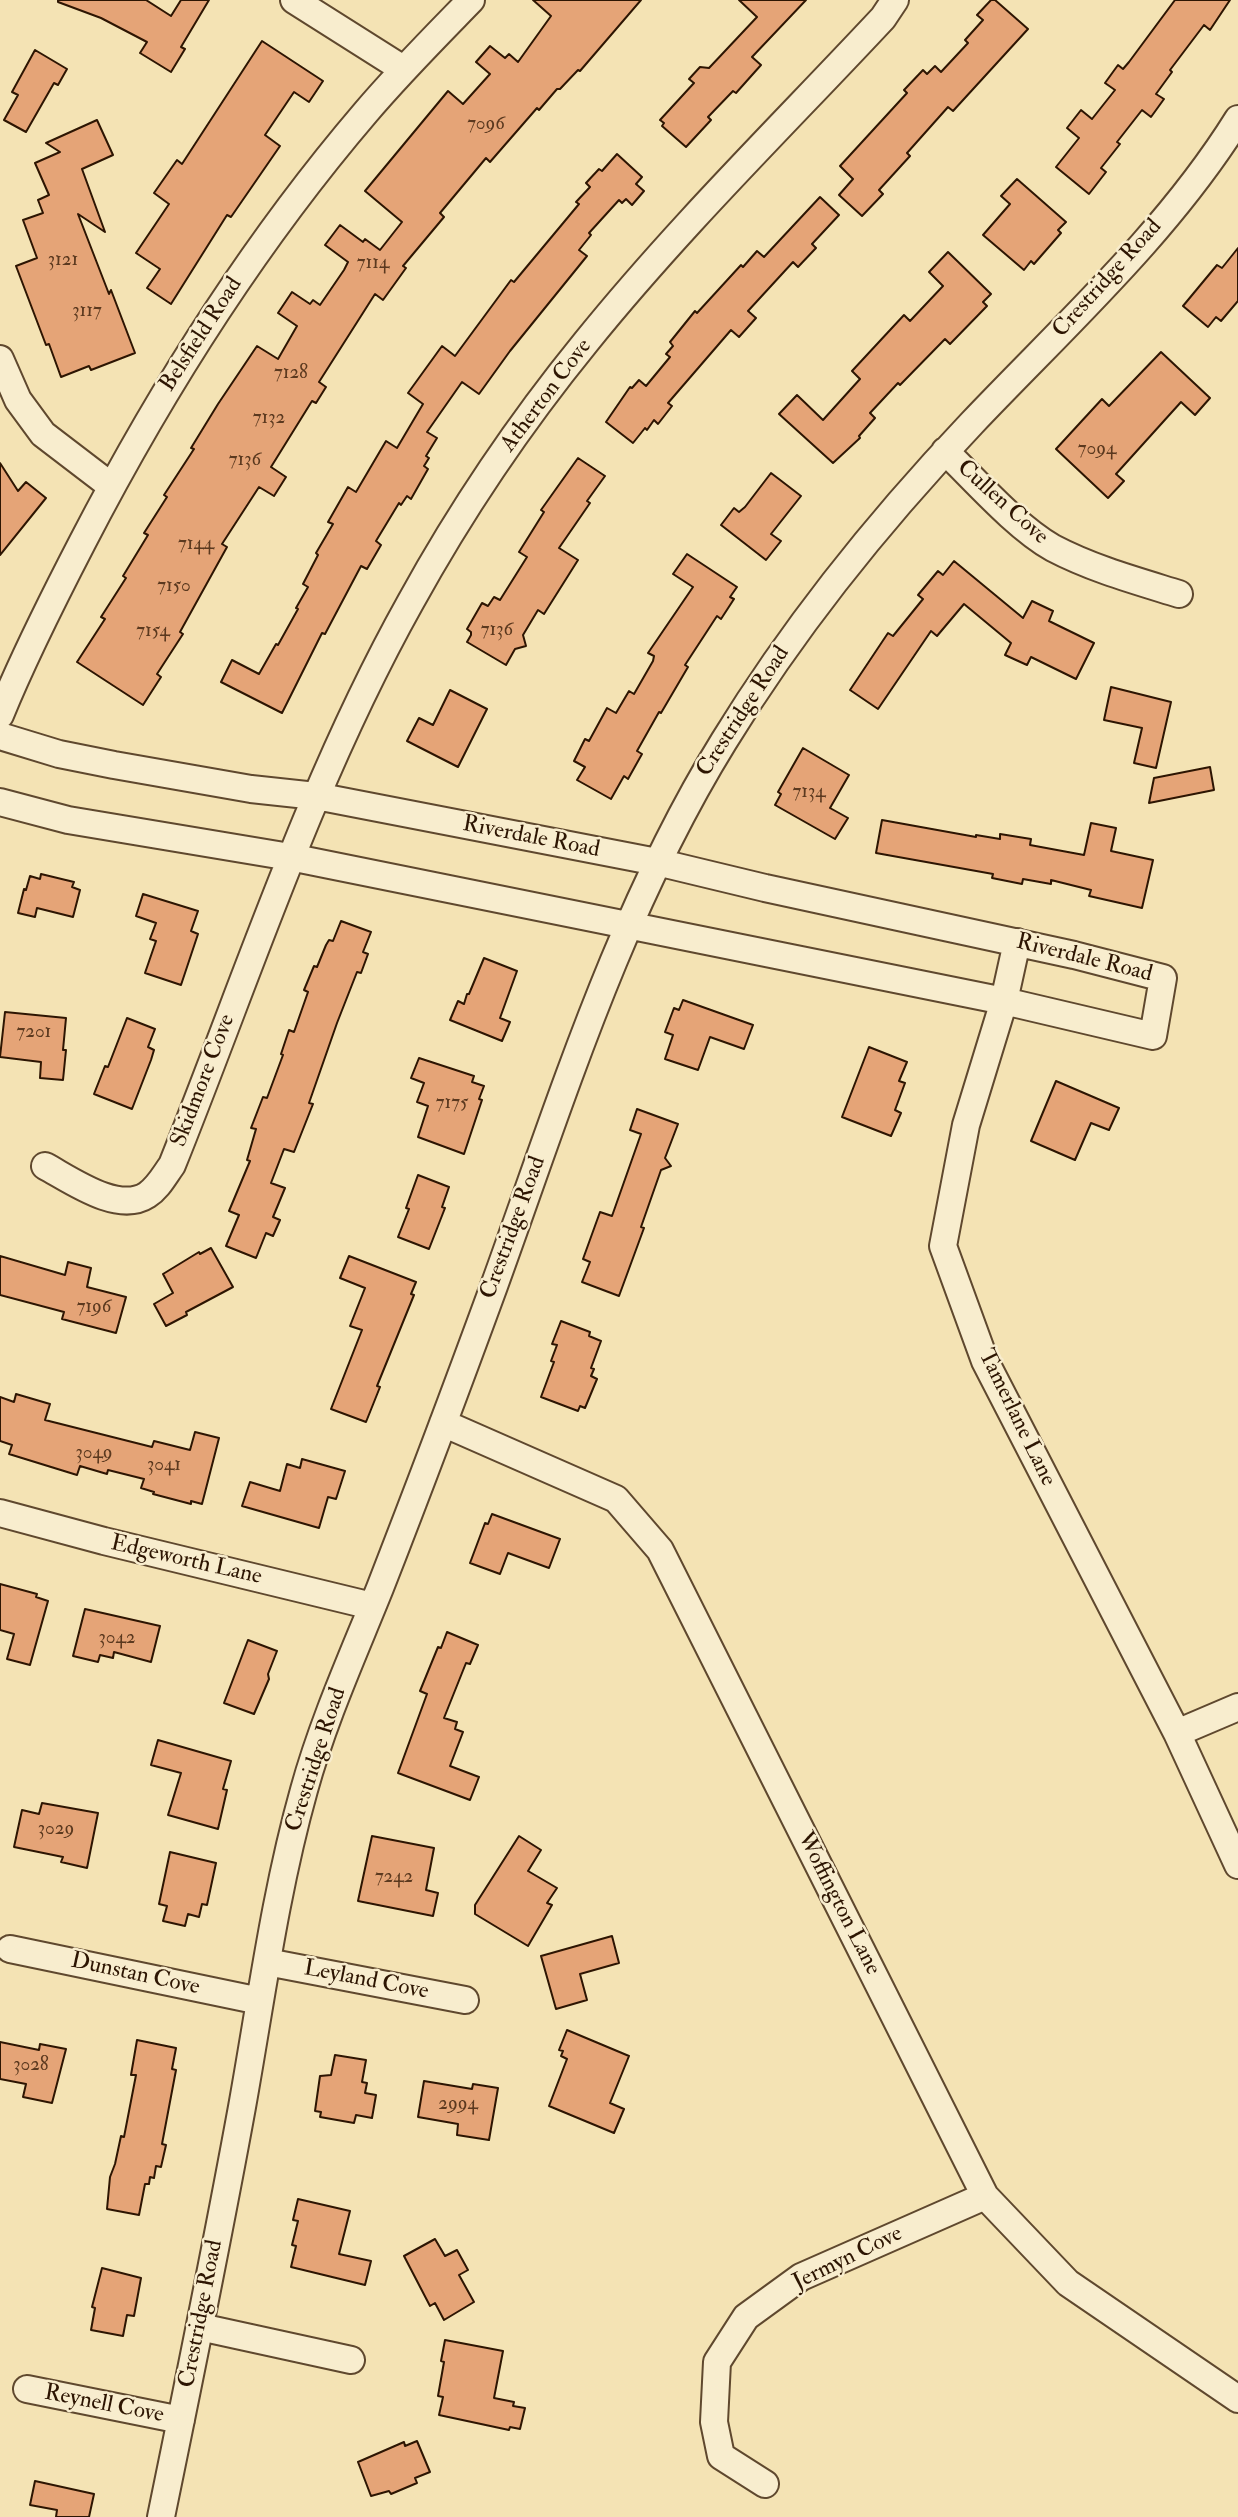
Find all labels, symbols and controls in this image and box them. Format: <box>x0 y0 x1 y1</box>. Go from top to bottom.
house number: 7096 <box>467 114 505 136</box>
street label: Crestridge Road <box>1048 214 1168 344</box>
house number: 3121 <box>48 250 78 272</box>
house number: 7114 <box>357 253 389 275</box>
street label: Belsfield Road <box>155 273 249 397</box>
house number: 3117 <box>72 301 102 323</box>
street label: Atherton Cove <box>496 334 598 458</box>
house number: 7128 <box>274 363 308 385</box>
house number: 7132 <box>253 408 285 430</box>
house number: 7094 <box>1078 439 1116 461</box>
house number: 7136 <box>229 450 261 472</box>
street label: Cullen Cove <box>951 455 1053 551</box>
house number: 7144 <box>178 534 214 556</box>
house number: 7150 <box>157 576 191 598</box>
house number: 7136 <box>481 620 513 642</box>
house number: 7154 <box>136 621 170 643</box>
street label: Crestridge Road <box>692 642 796 782</box>
house number: 7134 <box>793 782 825 804</box>
street label: Riverdale Road <box>460 811 602 865</box>
street label: Riverdale Road <box>1013 929 1155 989</box>
street label: Skidmore Cove <box>166 1011 242 1151</box>
house number: 7201 <box>17 1022 51 1044</box>
house number: 7175 <box>436 1093 468 1115</box>
street label: Crestridge Road <box>475 1153 553 1303</box>
house number: 7196 <box>77 1297 111 1319</box>
street label: Tamerlane Lane <box>971 1345 1061 1491</box>
house number: 3049 <box>76 1443 112 1465</box>
house number: 3041 <box>147 1455 181 1477</box>
street label: Edgeworth Lane <box>108 1530 264 1592</box>
house number: 3042 <box>99 1628 135 1650</box>
street label: Crestridge Road <box>281 1684 353 1836</box>
house number: 3029 <box>38 1819 74 1841</box>
street label: Woffington Lane <box>790 1828 886 1980</box>
house number: 7242 <box>375 1867 413 1889</box>
street label: Dunstan Cove <box>68 1948 202 2002</box>
street label: Leyland Cove <box>301 1955 431 2007</box>
house number: 3028 <box>13 2055 49 2077</box>
house number: 2994 <box>438 2094 478 2116</box>
street label: Jermyn Cove <box>789 2221 907 2297</box>
street label: Crestridge Road <box>174 2238 230 2390</box>
street label: Reynell Cove <box>42 2380 166 2430</box>

